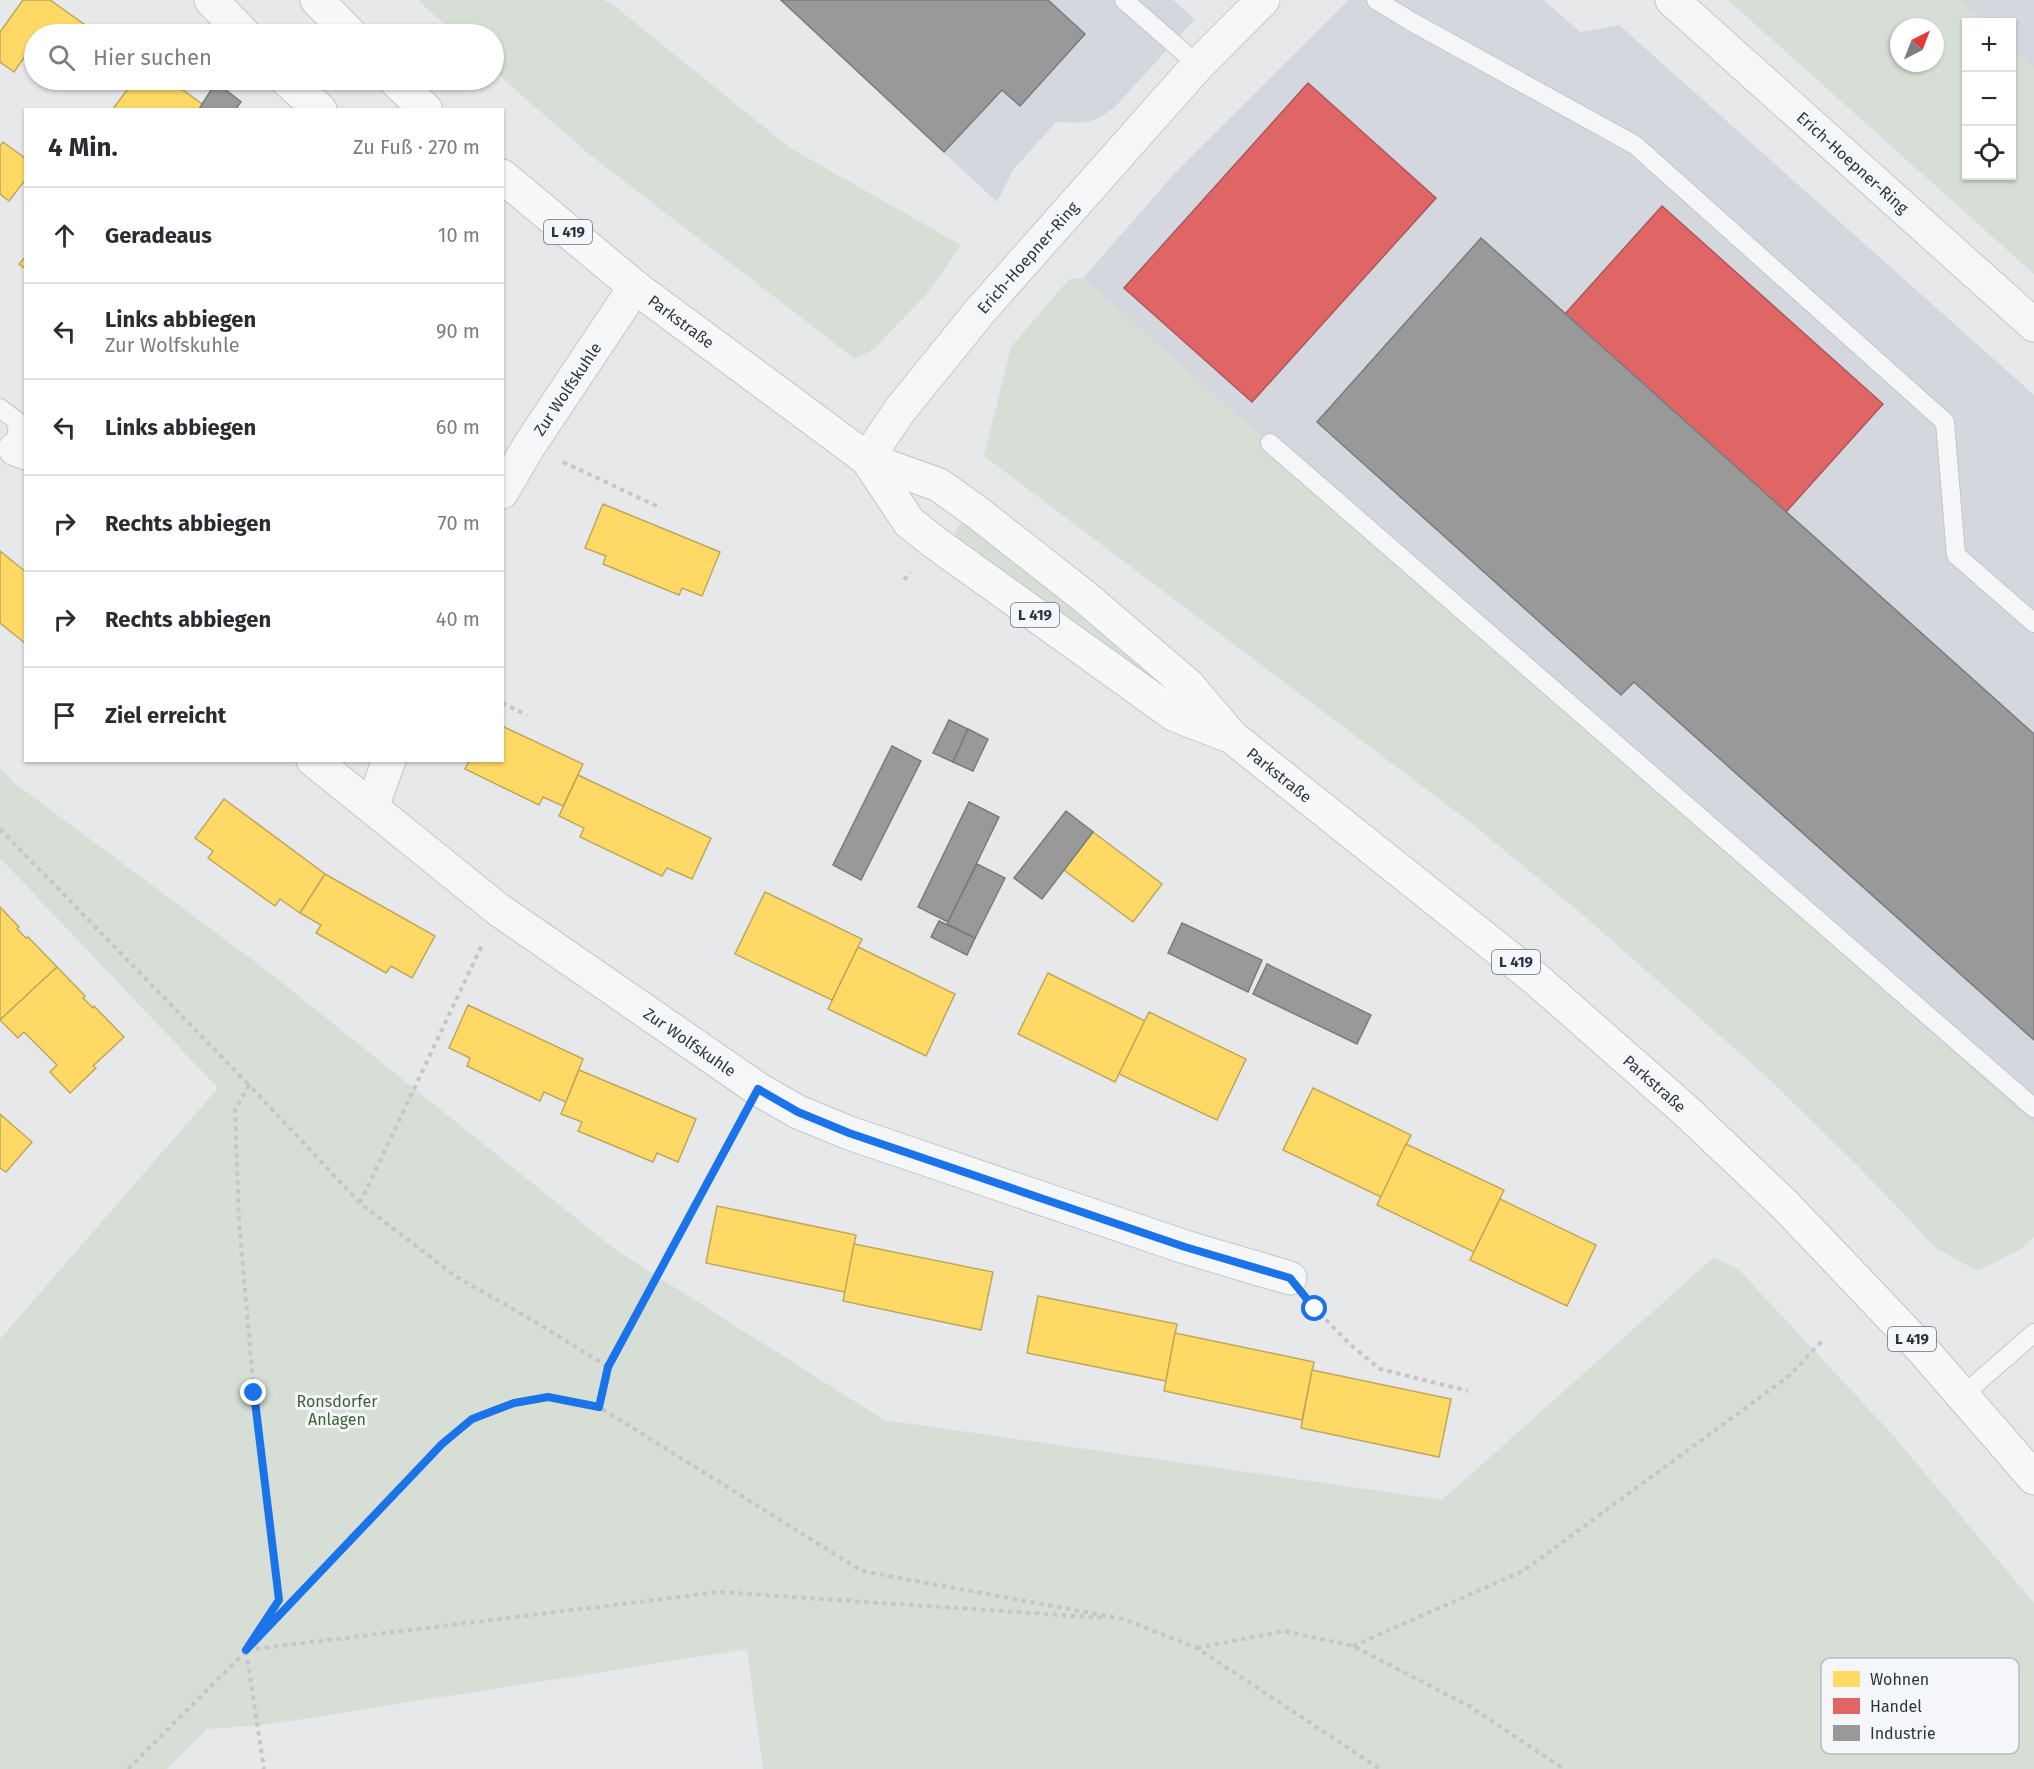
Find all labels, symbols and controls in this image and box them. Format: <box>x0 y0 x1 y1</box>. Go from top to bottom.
north arrow <box>1890 18 1944 72</box>
map controls <box>1962 18 2016 180</box>
button: + <box>1962 18 2016 72</box>
search box <box>24 24 504 90</box>
icon: search <box>45 41 78 74</box>
text: Hier suchen <box>93 44 212 71</box>
button: − <box>1962 72 2016 126</box>
street label: Erich-Hoepner-Ring <box>1793 108 1913 218</box>
button: locate <box>1962 126 2016 180</box>
text: 4 Min. <box>48 132 118 163</box>
text: Zu Fuß · 270 m <box>353 135 480 159</box>
street label: Erich-Hoepner-Ring <box>973 197 1083 318</box>
icon: ahead <box>48 219 81 252</box>
road number: L 419 <box>544 220 592 244</box>
text: Geradeaus <box>105 222 212 249</box>
text: 10 m <box>438 223 480 247</box>
street label: Parkstraße <box>644 291 718 352</box>
text: Links abbiegen <box>105 306 256 333</box>
icon: left <box>48 315 81 348</box>
text: 90 m <box>436 319 480 343</box>
text: Zur Wolfskuhle <box>105 333 240 357</box>
street label: Zur Wolfskuhle <box>530 339 605 439</box>
icon: left <box>48 411 81 444</box>
text: Links abbiegen <box>105 414 256 441</box>
text: 60 m <box>436 415 480 439</box>
icon: right <box>48 507 81 540</box>
text: Rechts abbiegen <box>105 510 271 537</box>
text: 70 m <box>438 511 480 535</box>
icon: right <box>48 603 81 636</box>
road number: L 419 <box>1011 603 1059 627</box>
text: Rechts abbiegen <box>105 606 271 633</box>
text: 40 m <box>436 607 480 631</box>
icon: arrive <box>48 699 81 732</box>
text: Ziel erreicht <box>105 702 226 729</box>
street label: Parkstraße <box>1243 744 1315 807</box>
road number: L 419 <box>1492 950 1540 974</box>
street label: Zur Wolfskuhle <box>640 1004 739 1081</box>
street label: Parkstraße <box>1619 1051 1690 1116</box>
route start <box>1301 1295 1327 1321</box>
road number: L 419 <box>1888 1327 1936 1351</box>
route end <box>240 1379 266 1405</box>
park label: Ronsdorfer Anlagen <box>297 1392 378 1429</box>
legend <box>1821 1658 2019 1754</box>
text: Wohnen <box>1870 1670 1929 1689</box>
text: Handel <box>1870 1697 1922 1716</box>
text: Industrie <box>1870 1724 1936 1743</box>

